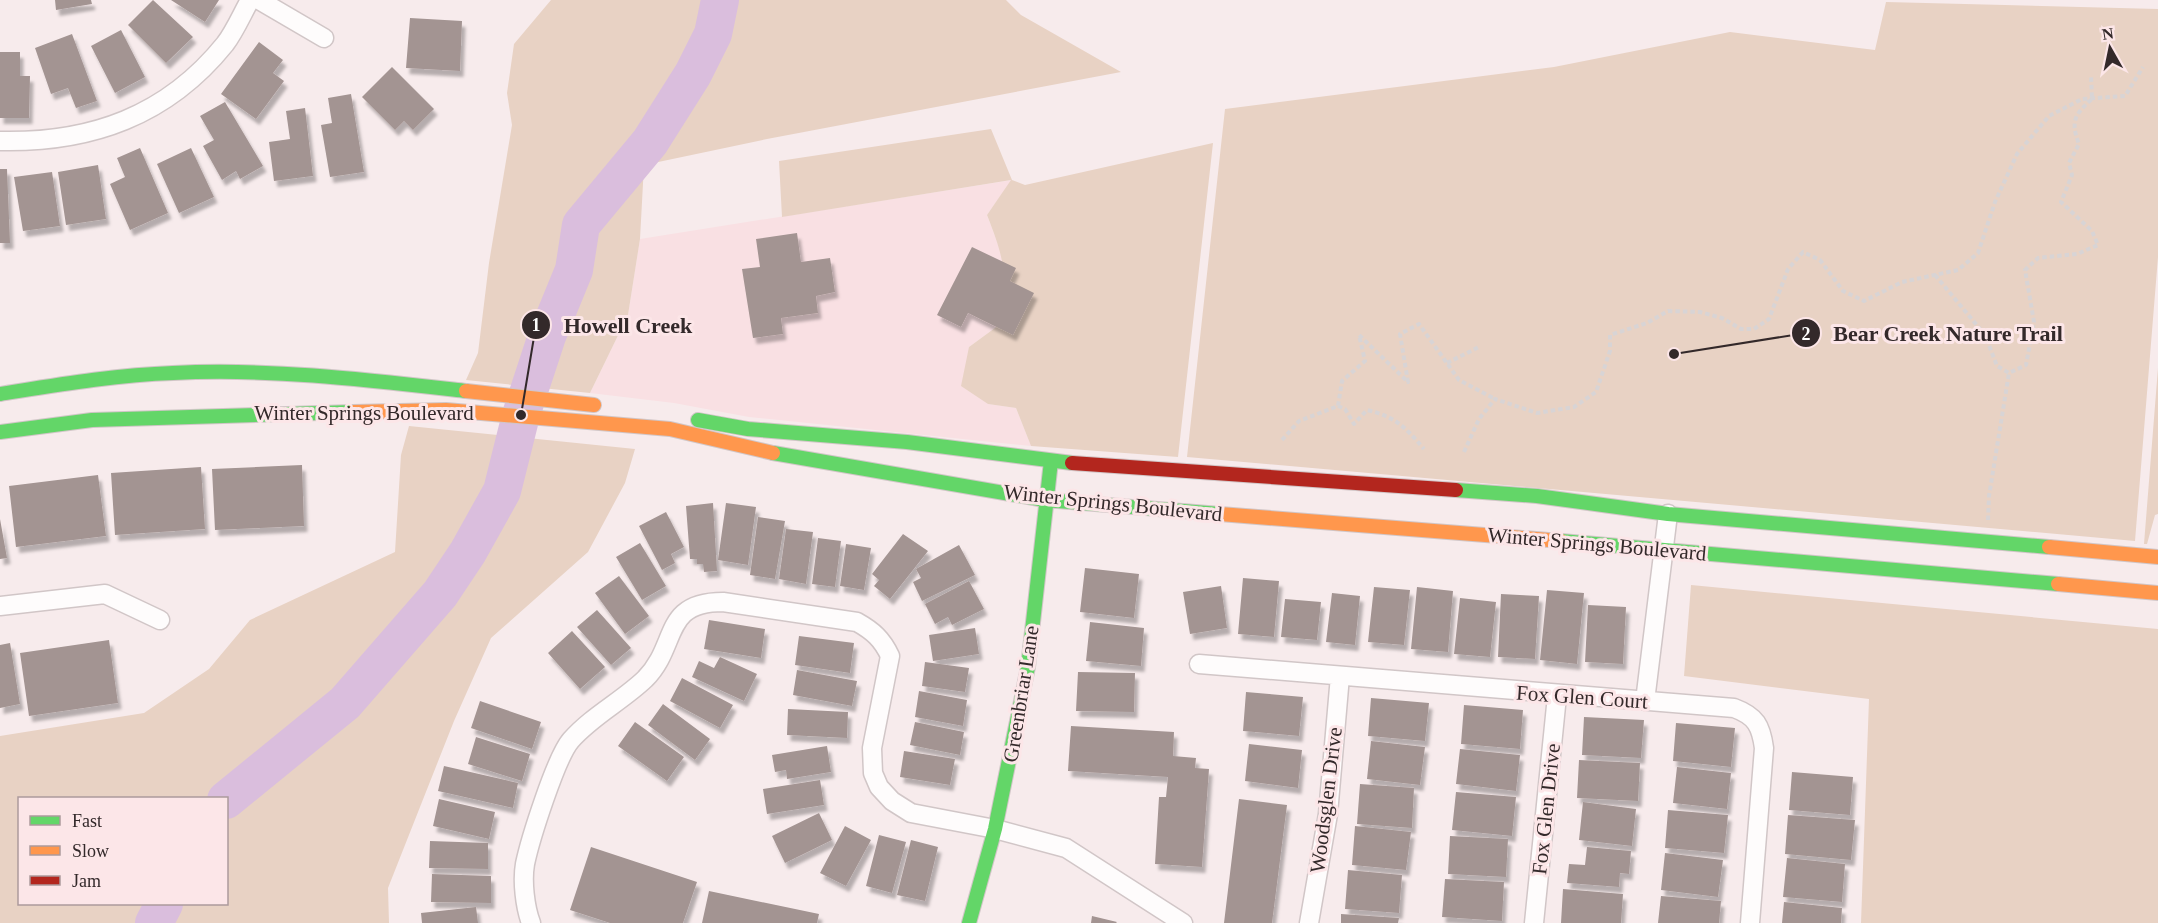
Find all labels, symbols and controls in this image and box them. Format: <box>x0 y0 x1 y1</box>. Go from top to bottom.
north arrow <box>2080 18 2140 78</box>
text: N <box>2101 24 2115 43</box>
callout: Howell Creek <box>521 305 704 345</box>
text: Howell Creek <box>564 313 693 338</box>
callout: Bear Creek Nature Trail <box>1791 313 2076 353</box>
text: 1 <box>532 315 541 335</box>
text: Bear Creek Nature Trail <box>1833 321 2063 346</box>
text: 2 <box>1802 324 1811 344</box>
street label: Winter Springs Boulevard <box>254 401 474 425</box>
street label: Winter Springs Boulevard <box>1003 480 1224 526</box>
street label: Winter Springs Boulevard <box>1487 522 1708 566</box>
street label: Greenbriar Lane <box>998 624 1044 764</box>
street label: Fox Glen Court <box>1515 680 1649 714</box>
street label: Woodsglen Drive <box>1305 726 1347 874</box>
street label: Fox Glen Drive <box>1527 742 1565 876</box>
legend <box>18 797 228 905</box>
text: Fast <box>72 811 102 831</box>
text: Slow <box>72 841 109 861</box>
text: Jam <box>72 871 101 891</box>

